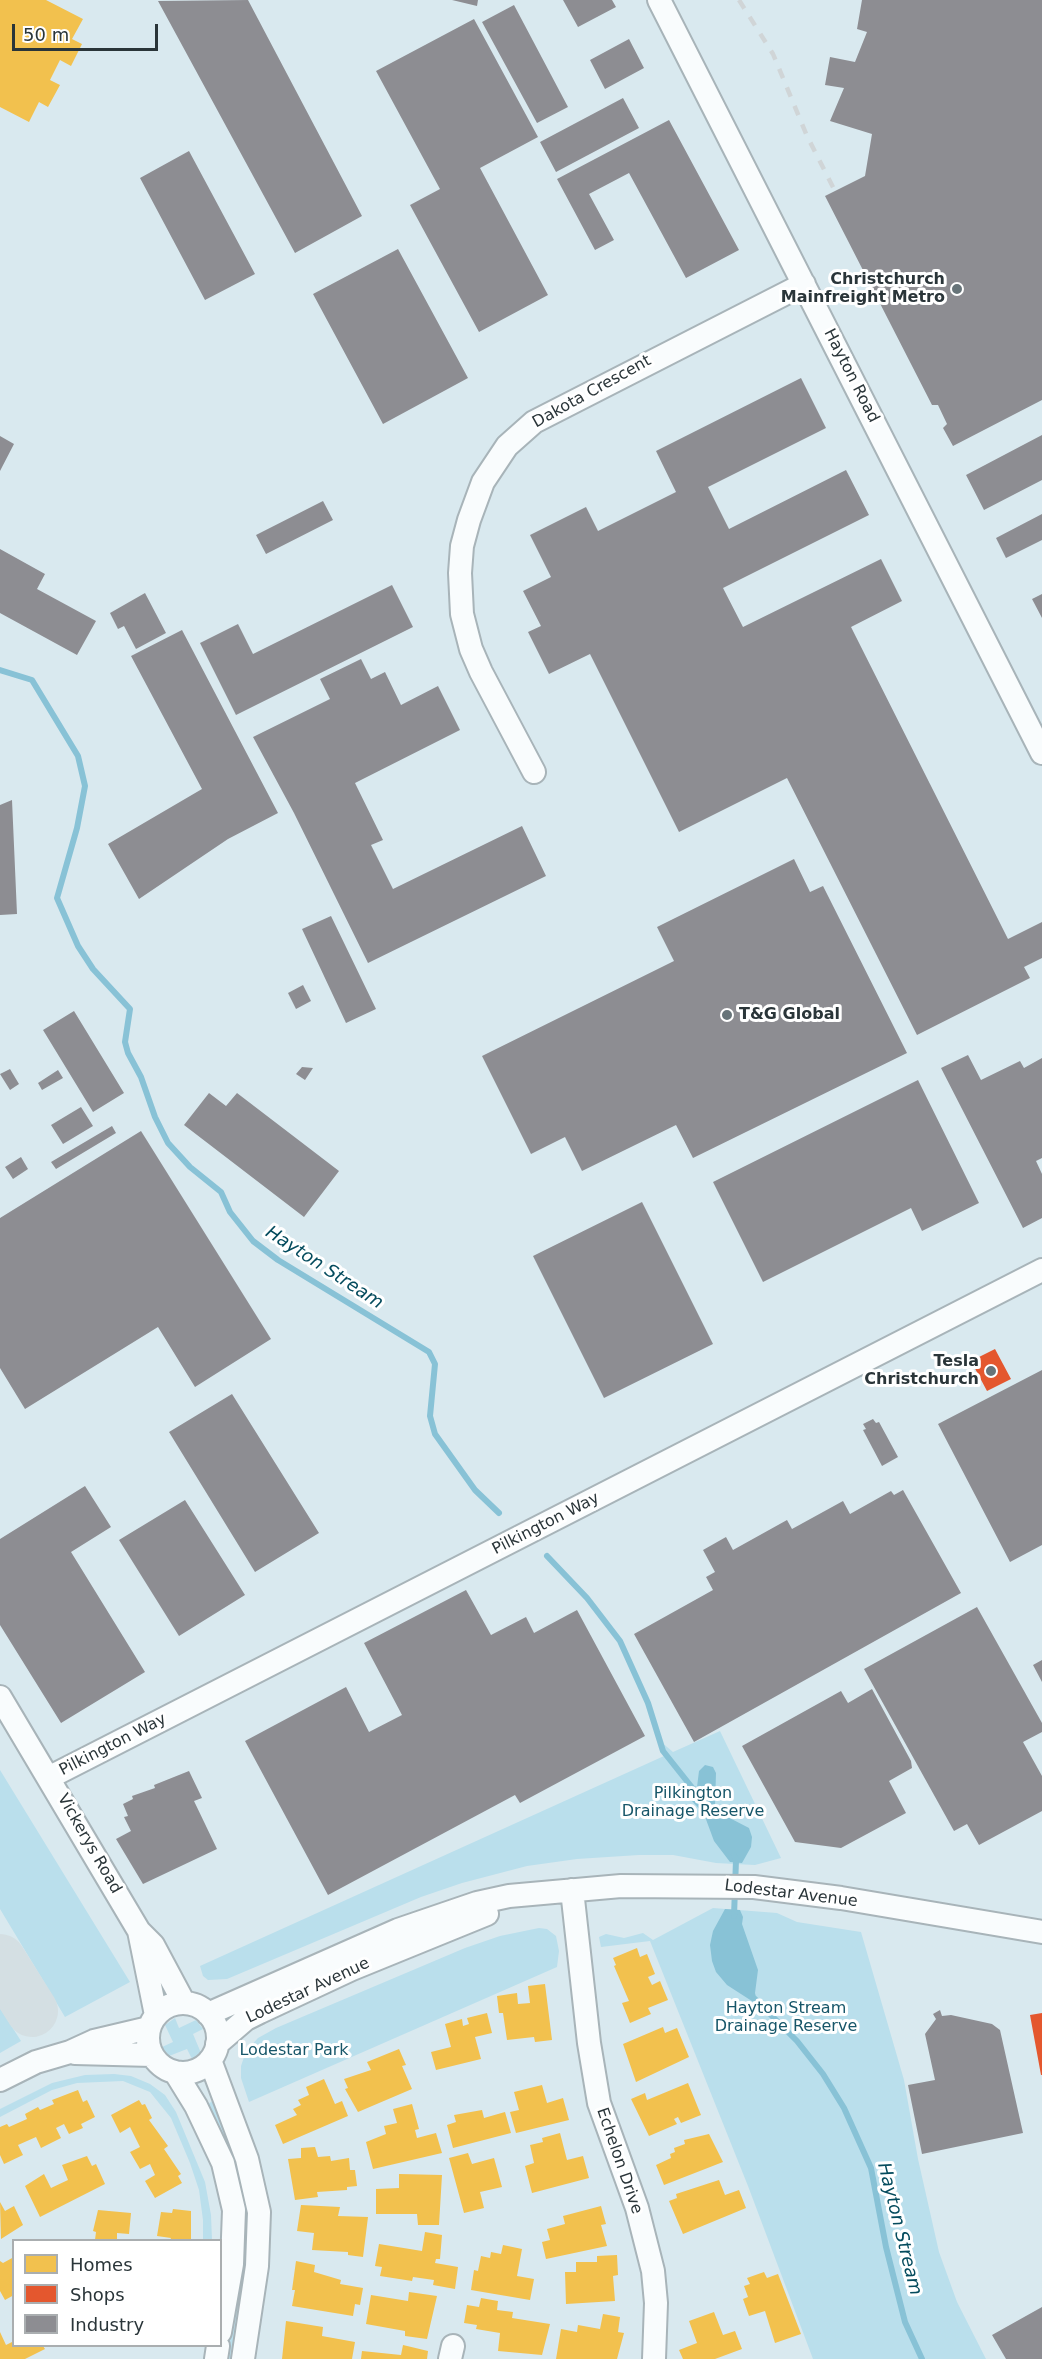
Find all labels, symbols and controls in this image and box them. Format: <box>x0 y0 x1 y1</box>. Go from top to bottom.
scale bar <box>15 12 160 50</box>
text: 50 m <box>23 24 69 45</box>
place label: Christchurch Mainfreight Metro <box>781 270 945 308</box>
marker: Christchurch Mainfreight Metro <box>950 282 964 296</box>
street label: Hayton Road <box>819 326 883 426</box>
street label: Dakota Crescent <box>529 352 655 432</box>
place label: T&G Global <box>739 1005 840 1025</box>
marker: T&G Global <box>720 1008 734 1022</box>
water label: Hayton Stream <box>261 1222 387 1314</box>
place label: Tesla Christchurch <box>864 1352 979 1390</box>
marker: Tesla Christchurch <box>984 1364 998 1378</box>
street label: Pilkington Way <box>489 1489 603 1559</box>
street label: Pilkington Way <box>56 1710 170 1780</box>
park label: Pilkington Drainage Reserve <box>622 1784 764 1822</box>
street label: Vickerys Road <box>53 1791 125 1897</box>
street label: Lodestar Avenue <box>723 1876 859 1912</box>
street label: Lodestar Avenue <box>243 1954 373 2028</box>
park label: Hayton Stream Drainage Reserve <box>715 1999 857 2037</box>
park label: Lodestar Park <box>239 2041 349 2061</box>
street label: Echelon Drive <box>592 2105 646 2217</box>
water label: Hayton Stream <box>872 2160 926 2298</box>
legend <box>12 2239 222 2347</box>
text: Homes <box>70 2254 133 2275</box>
text: Shops <box>70 2284 125 2305</box>
text: Industry <box>70 2314 144 2335</box>

